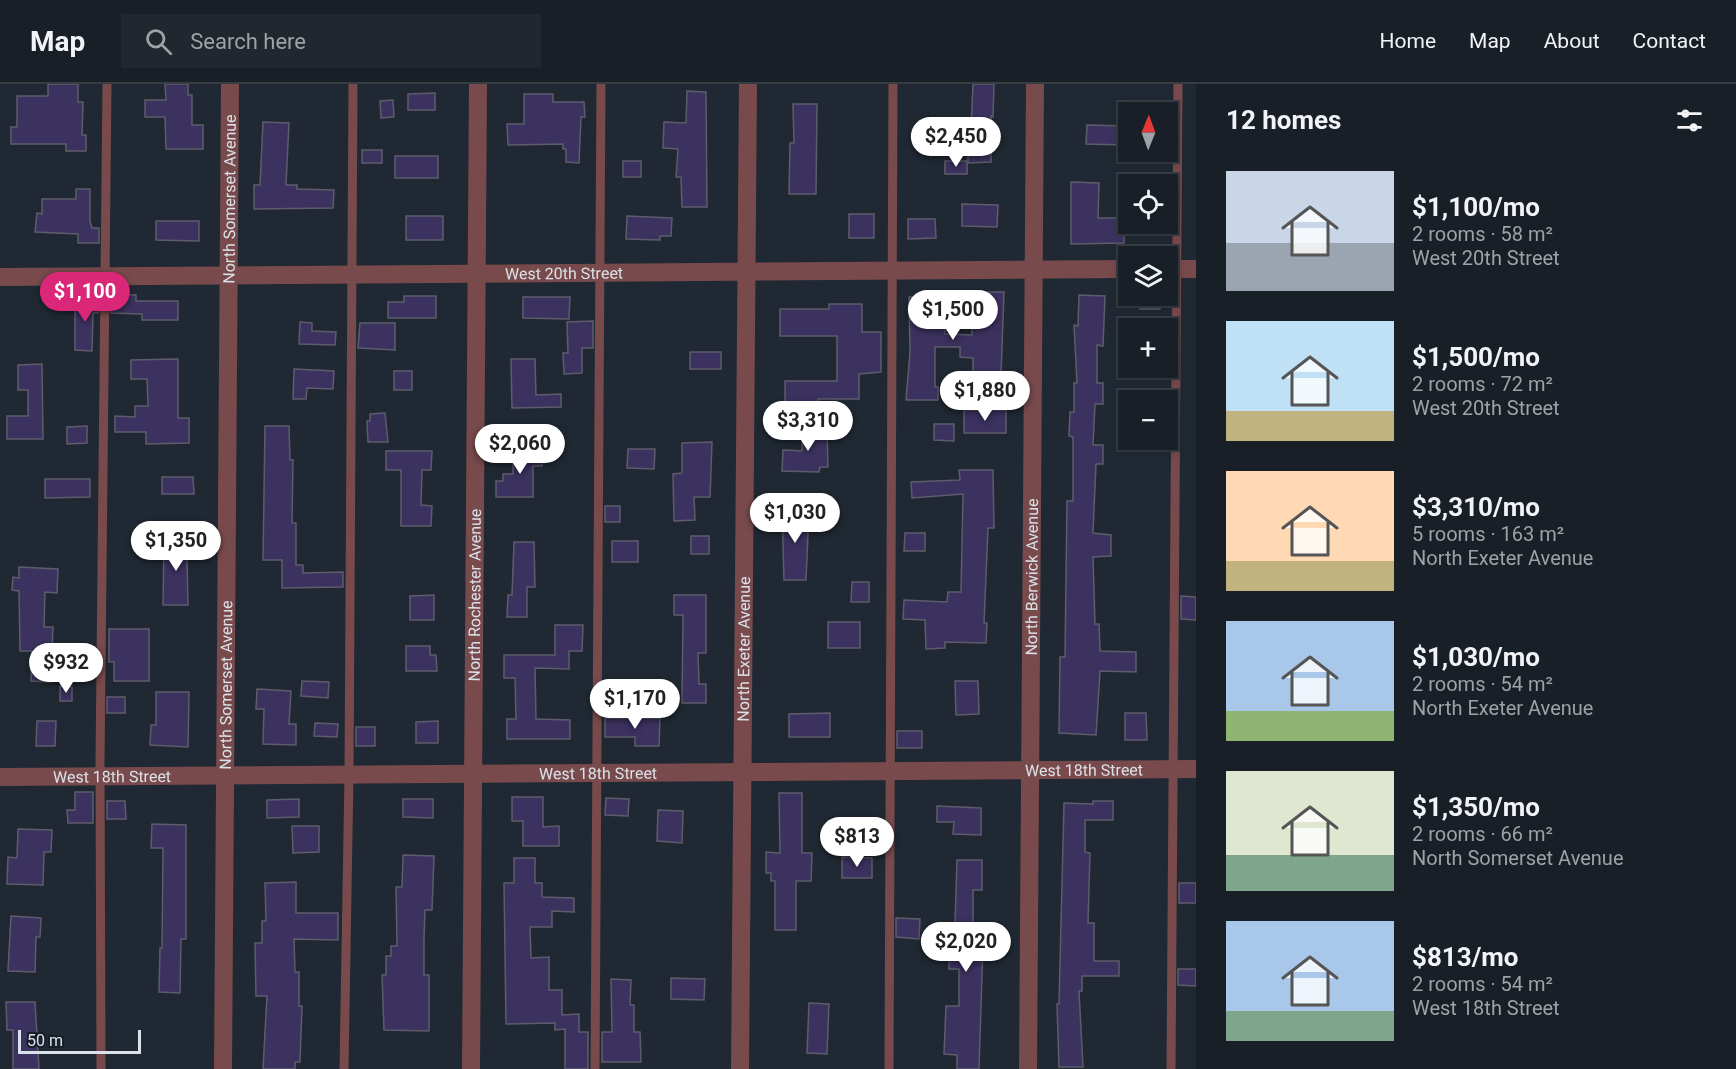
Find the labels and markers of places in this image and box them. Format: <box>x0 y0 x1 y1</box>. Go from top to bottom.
pin: $2,450 <box>907 117 1005 168</box>
pin: $1,100 <box>36 272 134 323</box>
pin: $1,500 <box>904 290 1002 341</box>
pin: $1,880 <box>936 371 1034 422</box>
pin: $3,310 <box>759 401 857 452</box>
pin: $2,060 <box>471 424 569 475</box>
pin: $1,030 <box>746 493 844 544</box>
pin: $1,350 <box>127 521 225 572</box>
pin: $932 <box>30 643 102 694</box>
pin: $1,170 <box>586 679 684 730</box>
pin: $813 <box>821 817 893 868</box>
pin: $2,020 <box>917 922 1015 973</box>

